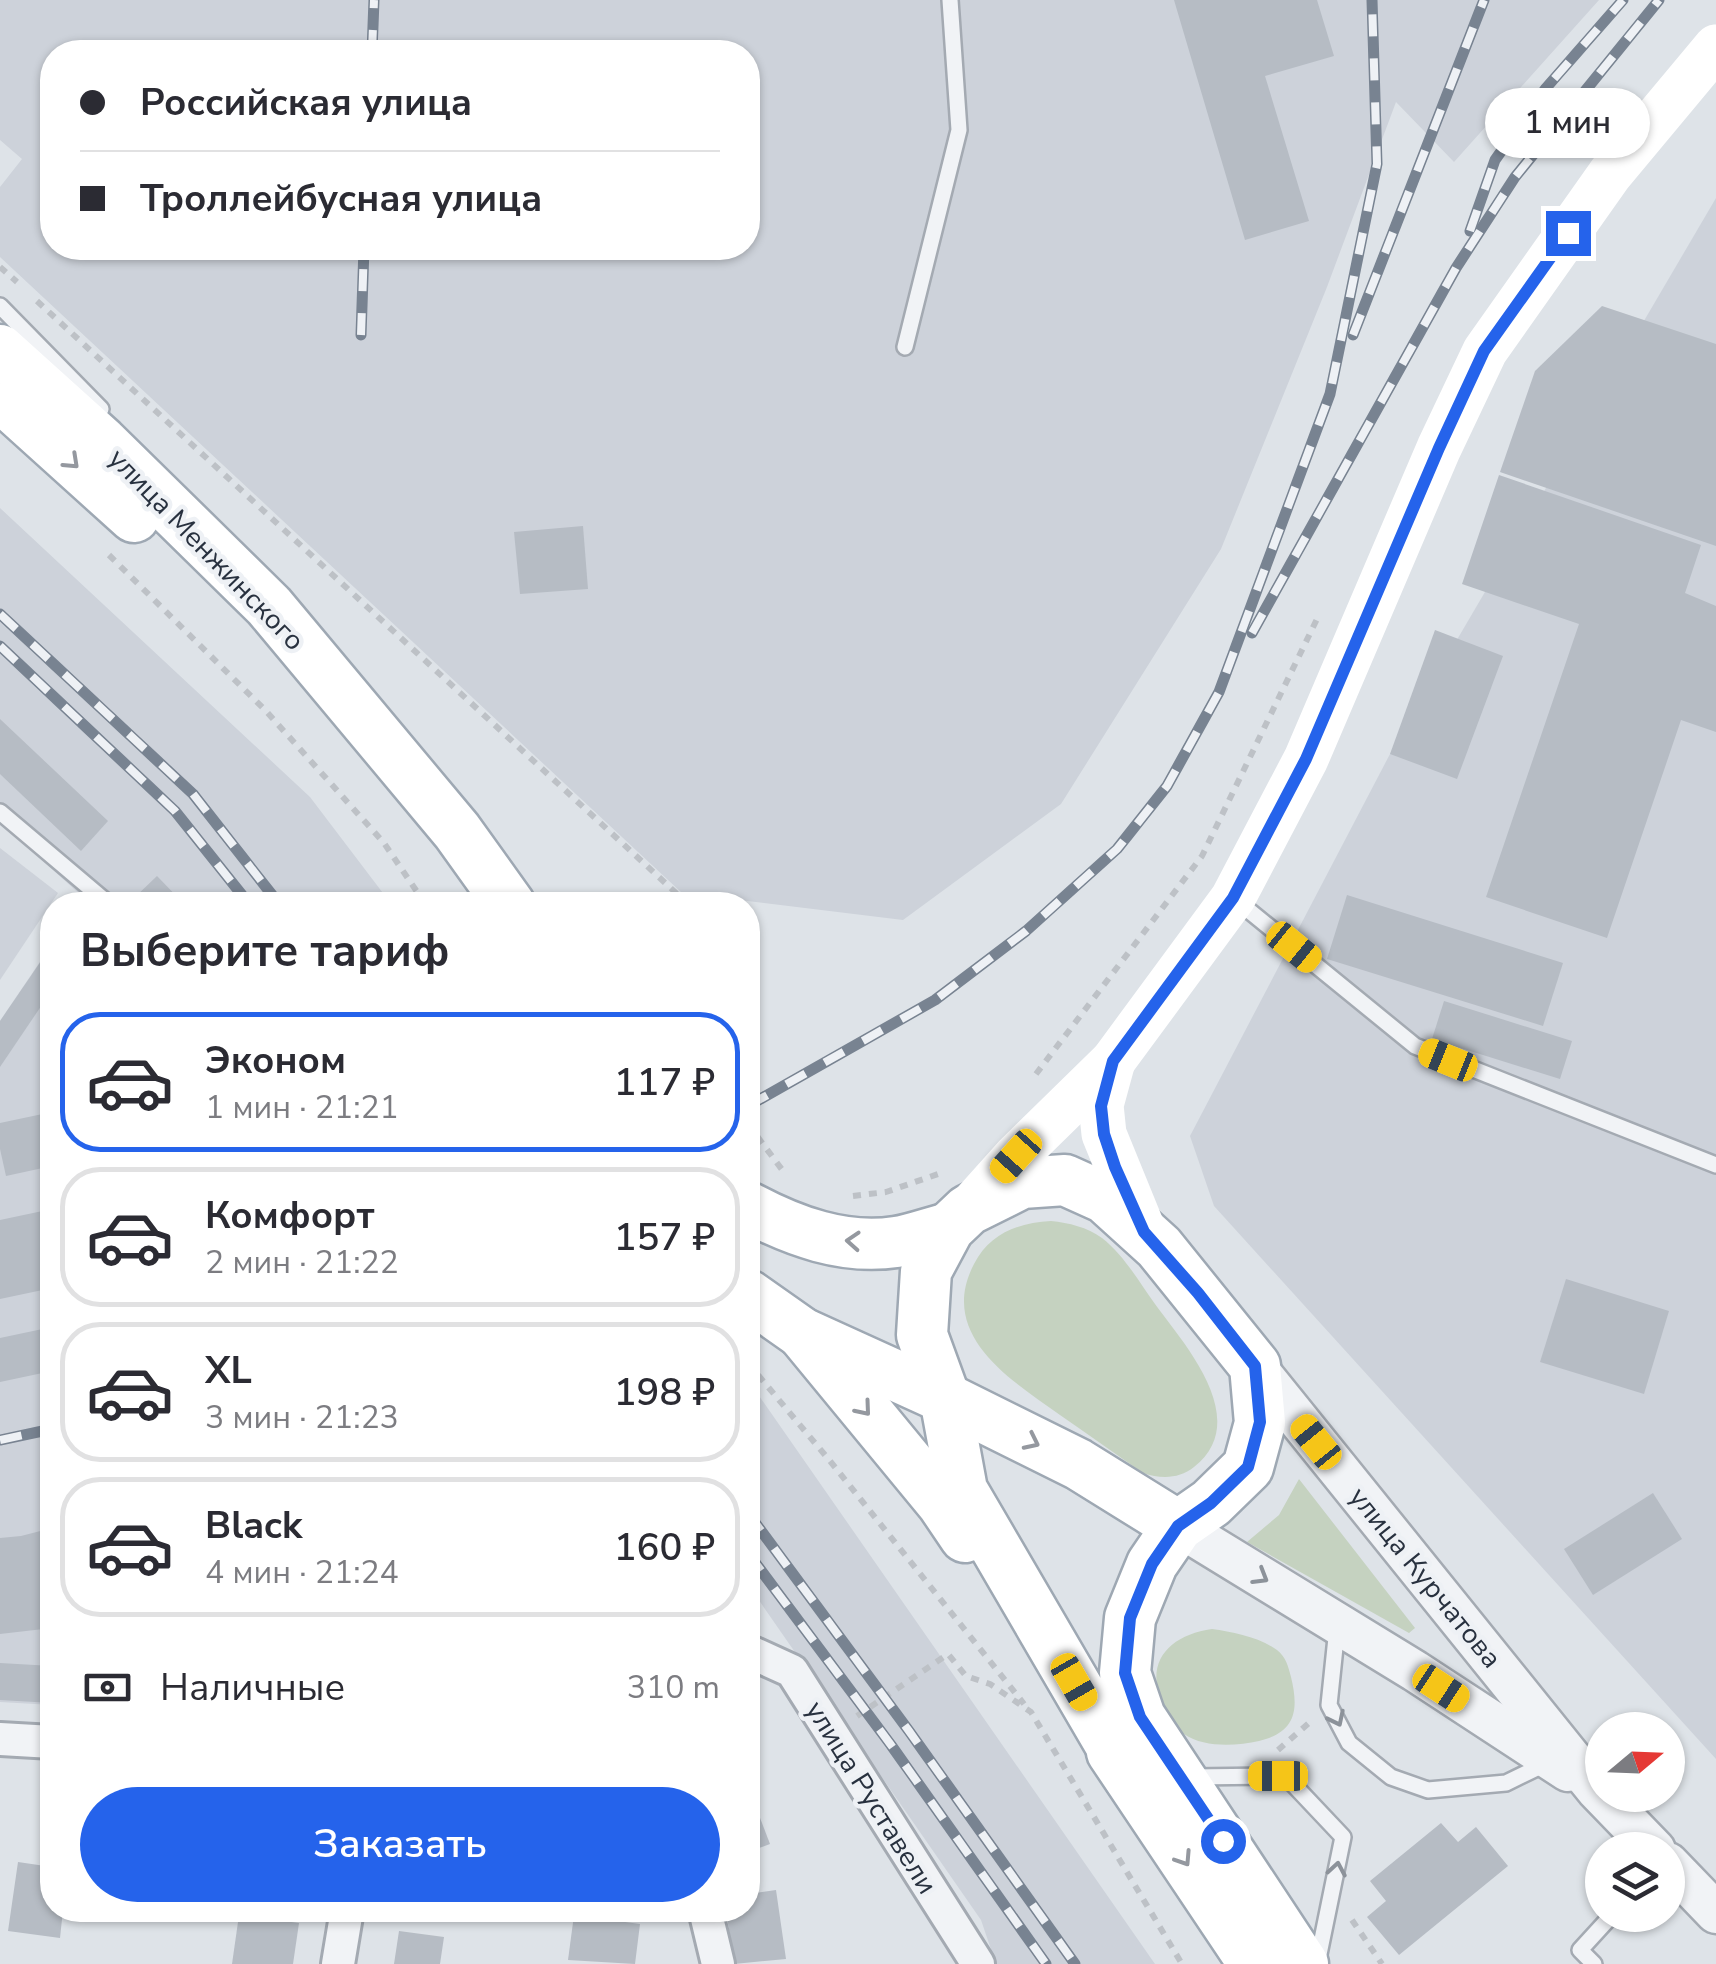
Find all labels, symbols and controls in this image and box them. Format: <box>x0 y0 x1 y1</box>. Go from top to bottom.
text: Российская улица <box>140 77 472 128</box>
callout: 1 мин <box>1486 88 1650 158</box>
text: 1 мин <box>1524 101 1611 144</box>
text: Троллейбусная улица <box>140 173 542 224</box>
route end <box>1546 211 1591 256</box>
street label: улица Менжинского <box>100 440 313 659</box>
one-way arrow <box>60 450 79 468</box>
car <box>1261 916 1327 978</box>
text: Выберите тариф <box>80 921 450 982</box>
text: Эконом <box>205 1035 346 1086</box>
car <box>1415 1035 1481 1085</box>
icon: car <box>85 1037 175 1127</box>
text: 117 ₽ <box>614 1057 715 1108</box>
text: 1 мин · 21:21 <box>205 1086 399 1129</box>
car <box>985 1124 1047 1188</box>
text: Комфорт <box>205 1190 374 1241</box>
icon: car <box>85 1192 175 1282</box>
text: 157 ₽ <box>614 1212 715 1263</box>
one-way arrow <box>845 1231 861 1252</box>
text: 2 мин · 21:22 <box>205 1241 399 1284</box>
text: XL <box>205 1345 252 1396</box>
icon: car <box>85 1347 175 1437</box>
text: 198 ₽ <box>614 1367 715 1418</box>
text: 3 мин · 21:23 <box>205 1396 399 1439</box>
one-way arrow <box>852 1397 870 1415</box>
car <box>1285 1409 1347 1475</box>
one-way arrow <box>1022 1429 1040 1449</box>
street label: улица Курчатова <box>1340 1479 1510 1676</box>
text: Black <box>205 1500 302 1551</box>
icon: car <box>85 1502 175 1592</box>
text: 160 ₽ <box>614 1522 715 1573</box>
text: 4 мин · 21:24 <box>205 1551 399 1594</box>
one-way arrow <box>1250 1565 1268 1584</box>
car <box>1046 1649 1102 1715</box>
car <box>1408 1659 1474 1717</box>
icon: cash <box>80 1660 135 1715</box>
text: Наличные <box>160 1662 345 1713</box>
text: 310 m <box>627 1666 720 1709</box>
street label: улица Руставели <box>796 1694 946 1901</box>
one-way arrow <box>1325 1709 1344 1727</box>
north arrow <box>1585 1712 1685 1812</box>
map controls <box>1585 1712 1685 1932</box>
car <box>1248 1761 1308 1791</box>
button: Заказать <box>80 1787 720 1902</box>
route start <box>1201 1819 1246 1864</box>
button: layers <box>1585 1832 1685 1932</box>
one-way arrow <box>1171 1849 1190 1867</box>
one-way arrow <box>1326 1861 1347 1878</box>

